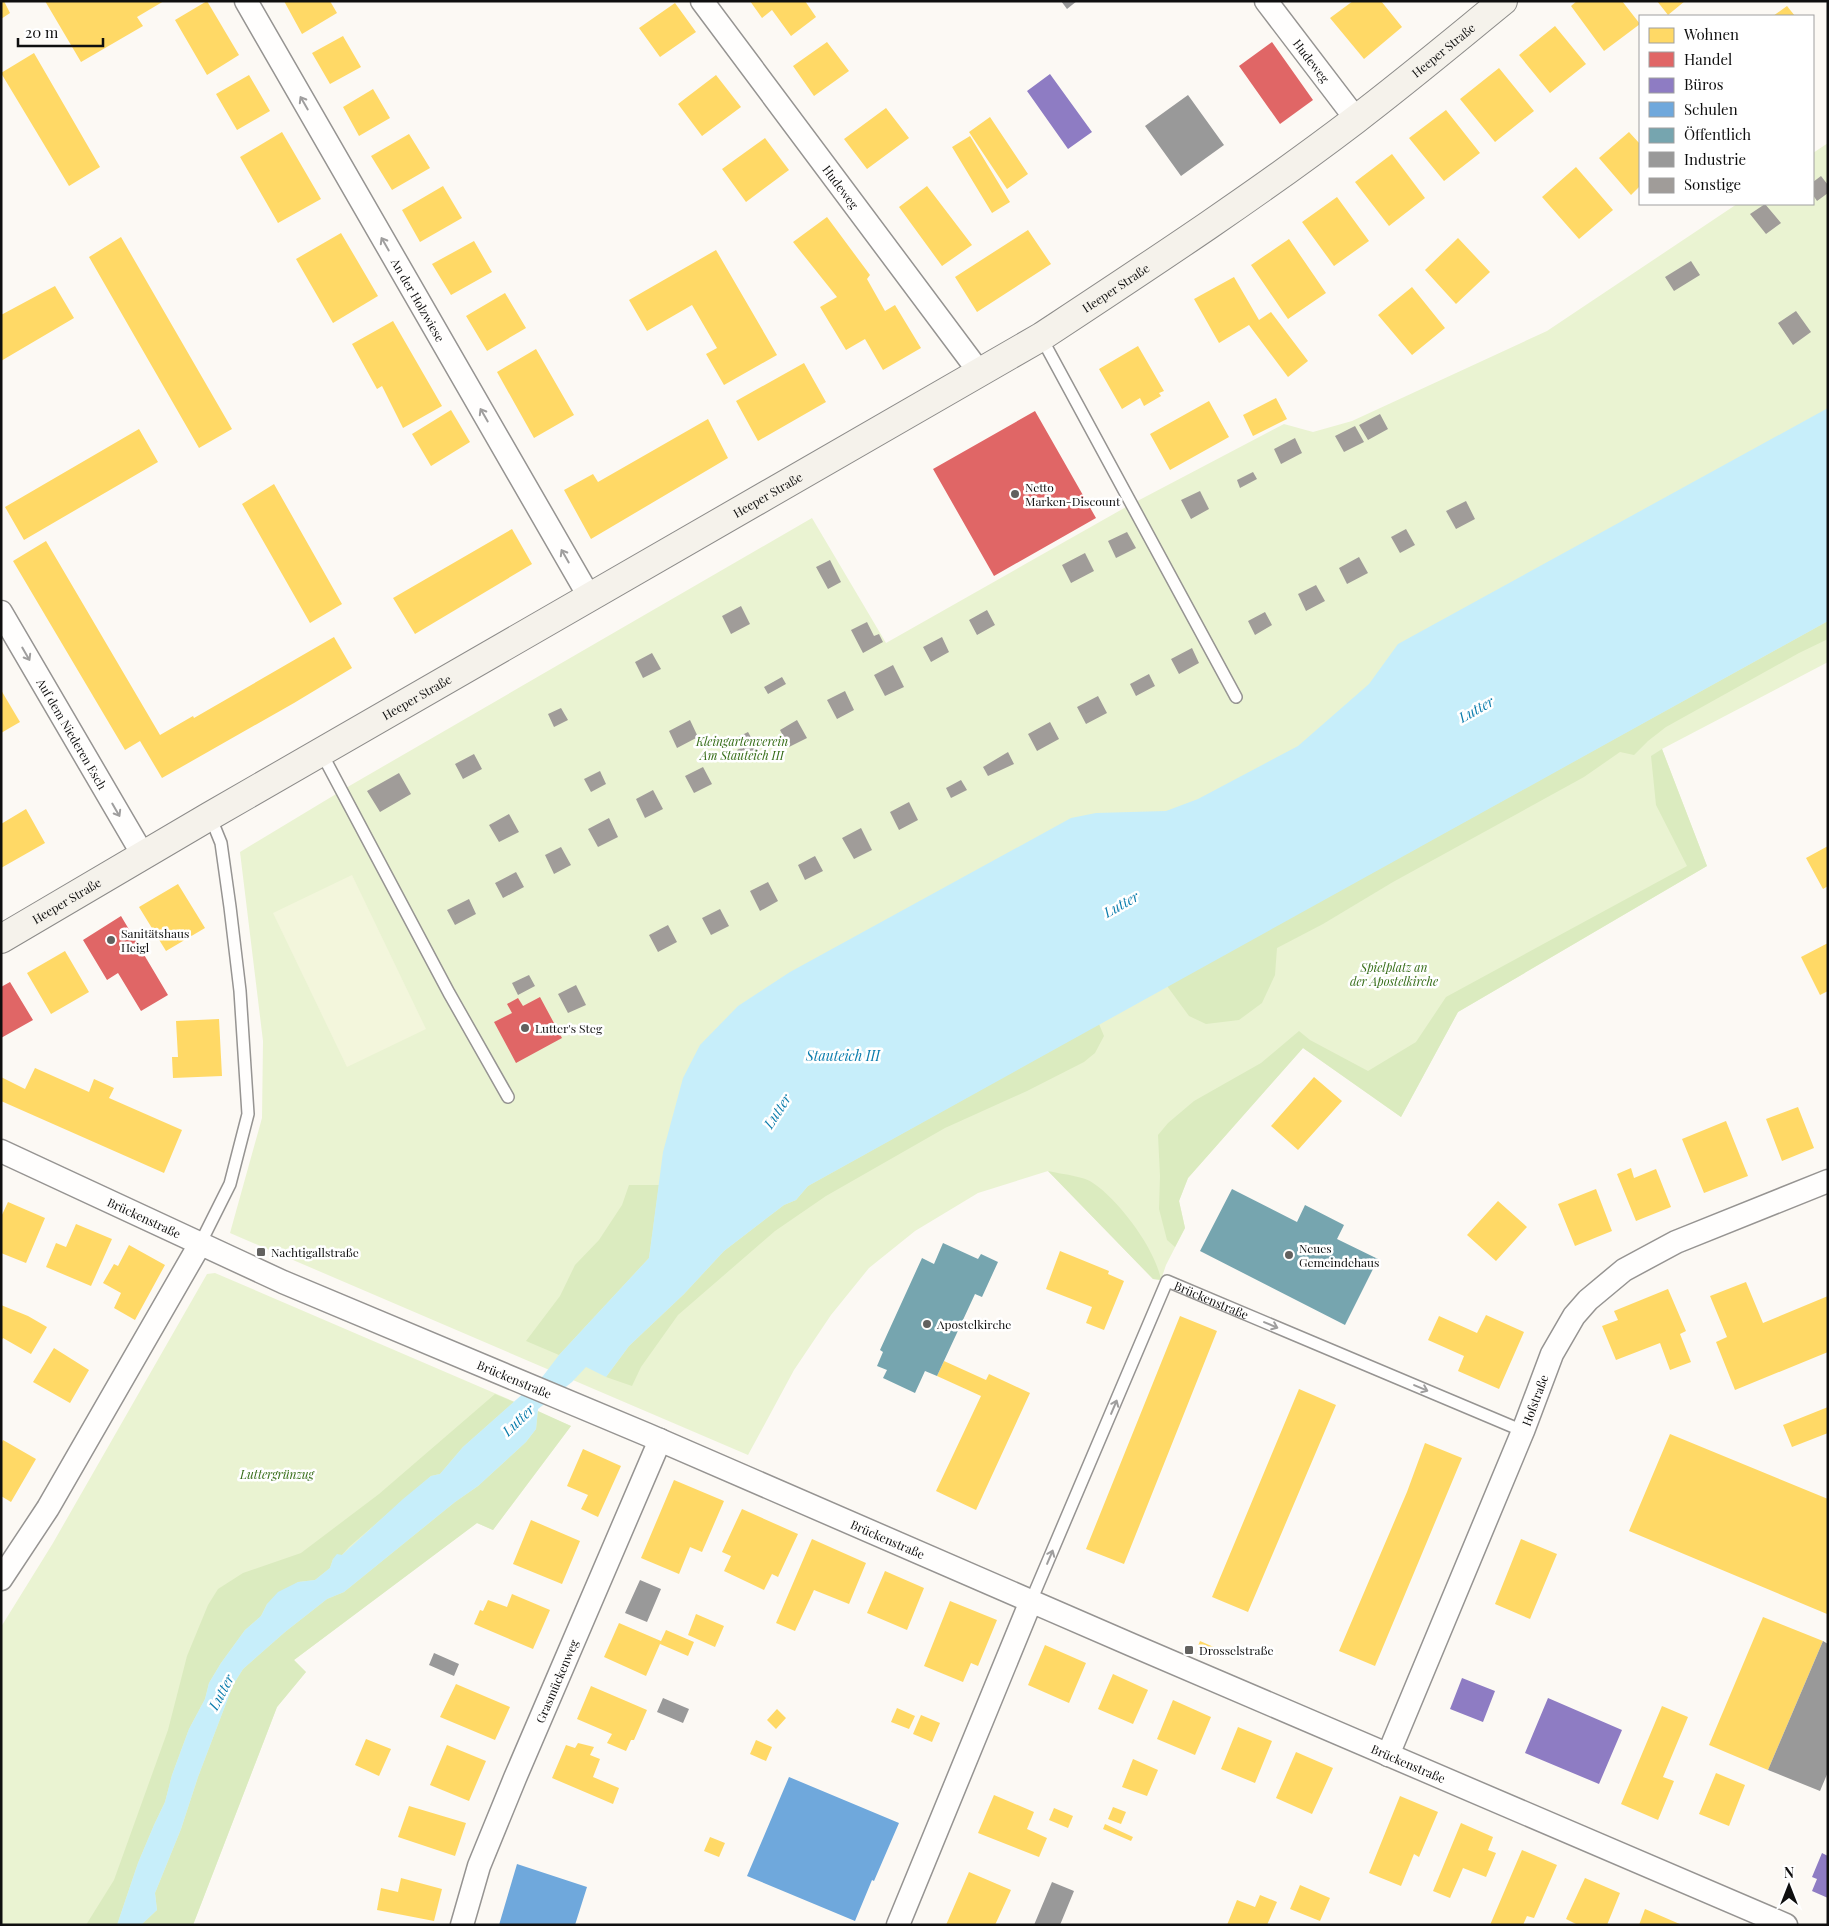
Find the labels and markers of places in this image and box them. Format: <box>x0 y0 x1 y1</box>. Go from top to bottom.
place label: Netto Marken-Discount <box>1025 479 1121 509</box>
marker: Netto Marken-Discount <box>1009 488 1021 500</box>
place label: Sanitätshaus Heigl <box>121 925 189 955</box>
marker: Sanitätshaus Heigl <box>105 934 117 946</box>
place label: Lutter's Steg <box>535 1020 603 1036</box>
marker: Lutter's Steg <box>519 1022 531 1034</box>
place label: Neues Gemeindehaus <box>1299 1240 1379 1270</box>
place label: Nachtigallstraße <box>271 1244 359 1260</box>
marker: Nachtigallstraße <box>255 1246 267 1258</box>
marker: Neues Gemeindehaus <box>1283 1249 1295 1261</box>
place label: Apostelkirche <box>936 1316 1011 1332</box>
marker: Apostelkirche <box>921 1318 933 1330</box>
place label: Drosselstraße <box>1199 1642 1274 1658</box>
marker: Drosselstraße <box>1183 1644 1195 1656</box>

